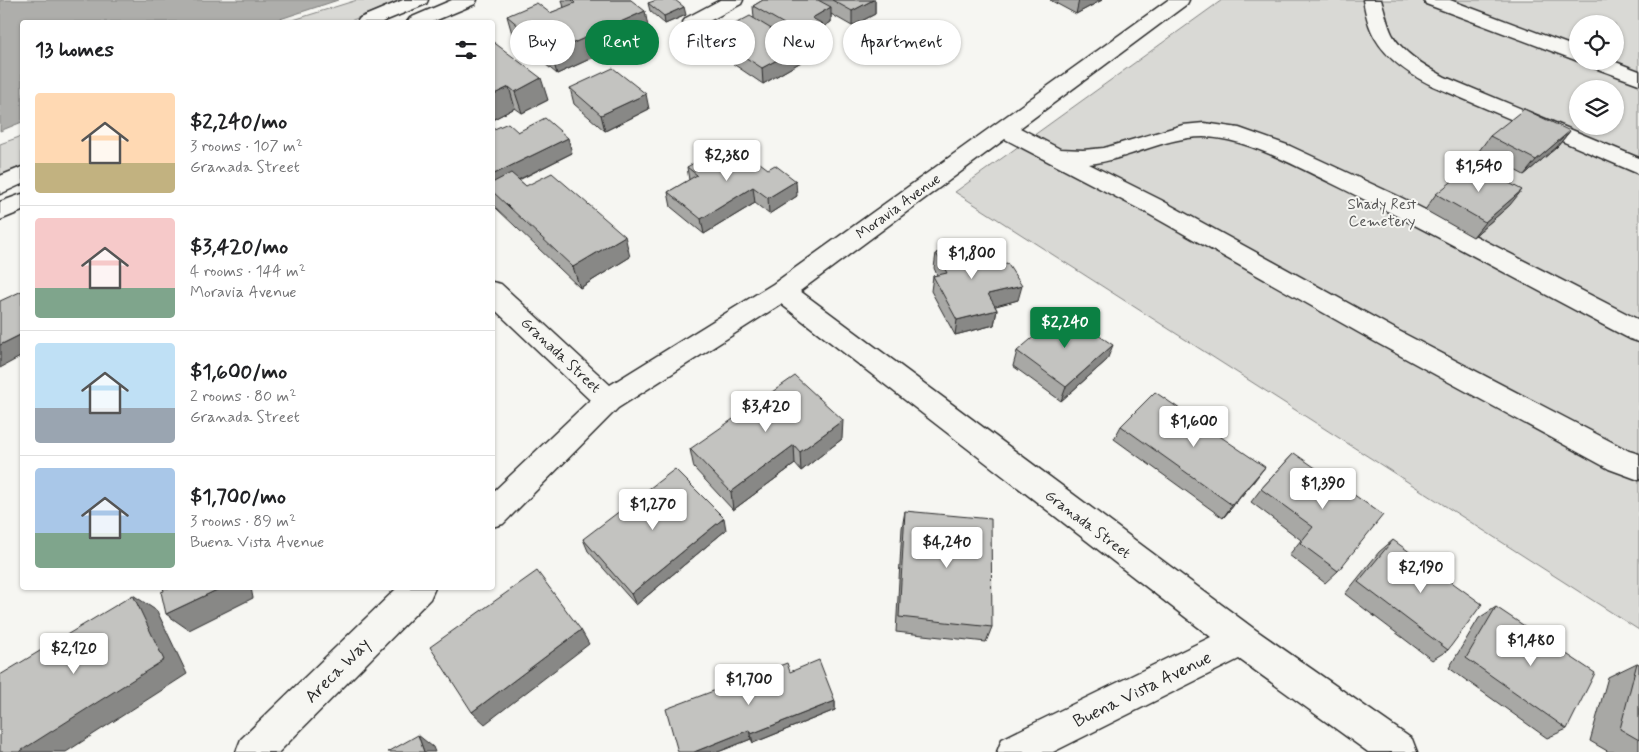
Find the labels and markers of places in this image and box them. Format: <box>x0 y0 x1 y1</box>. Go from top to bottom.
pin: $2,380 <box>686 140 768 182</box>
pin: $1,540 <box>1438 150 1520 193</box>
pin: $1,800 <box>931 238 1013 280</box>
pin: $2,240 <box>1024 306 1106 349</box>
pin: $3,420 <box>725 390 807 433</box>
pin: $1,600 <box>1153 406 1235 448</box>
pin: $1,390 <box>1282 468 1364 510</box>
pin: $1,270 <box>612 488 694 531</box>
pin: $4,240 <box>906 526 988 569</box>
pin: $2,190 <box>1380 552 1462 594</box>
pin: $1,480 <box>1490 624 1572 667</box>
pin: $2,120 <box>33 632 115 675</box>
pin: $1,700 <box>708 664 790 706</box>

